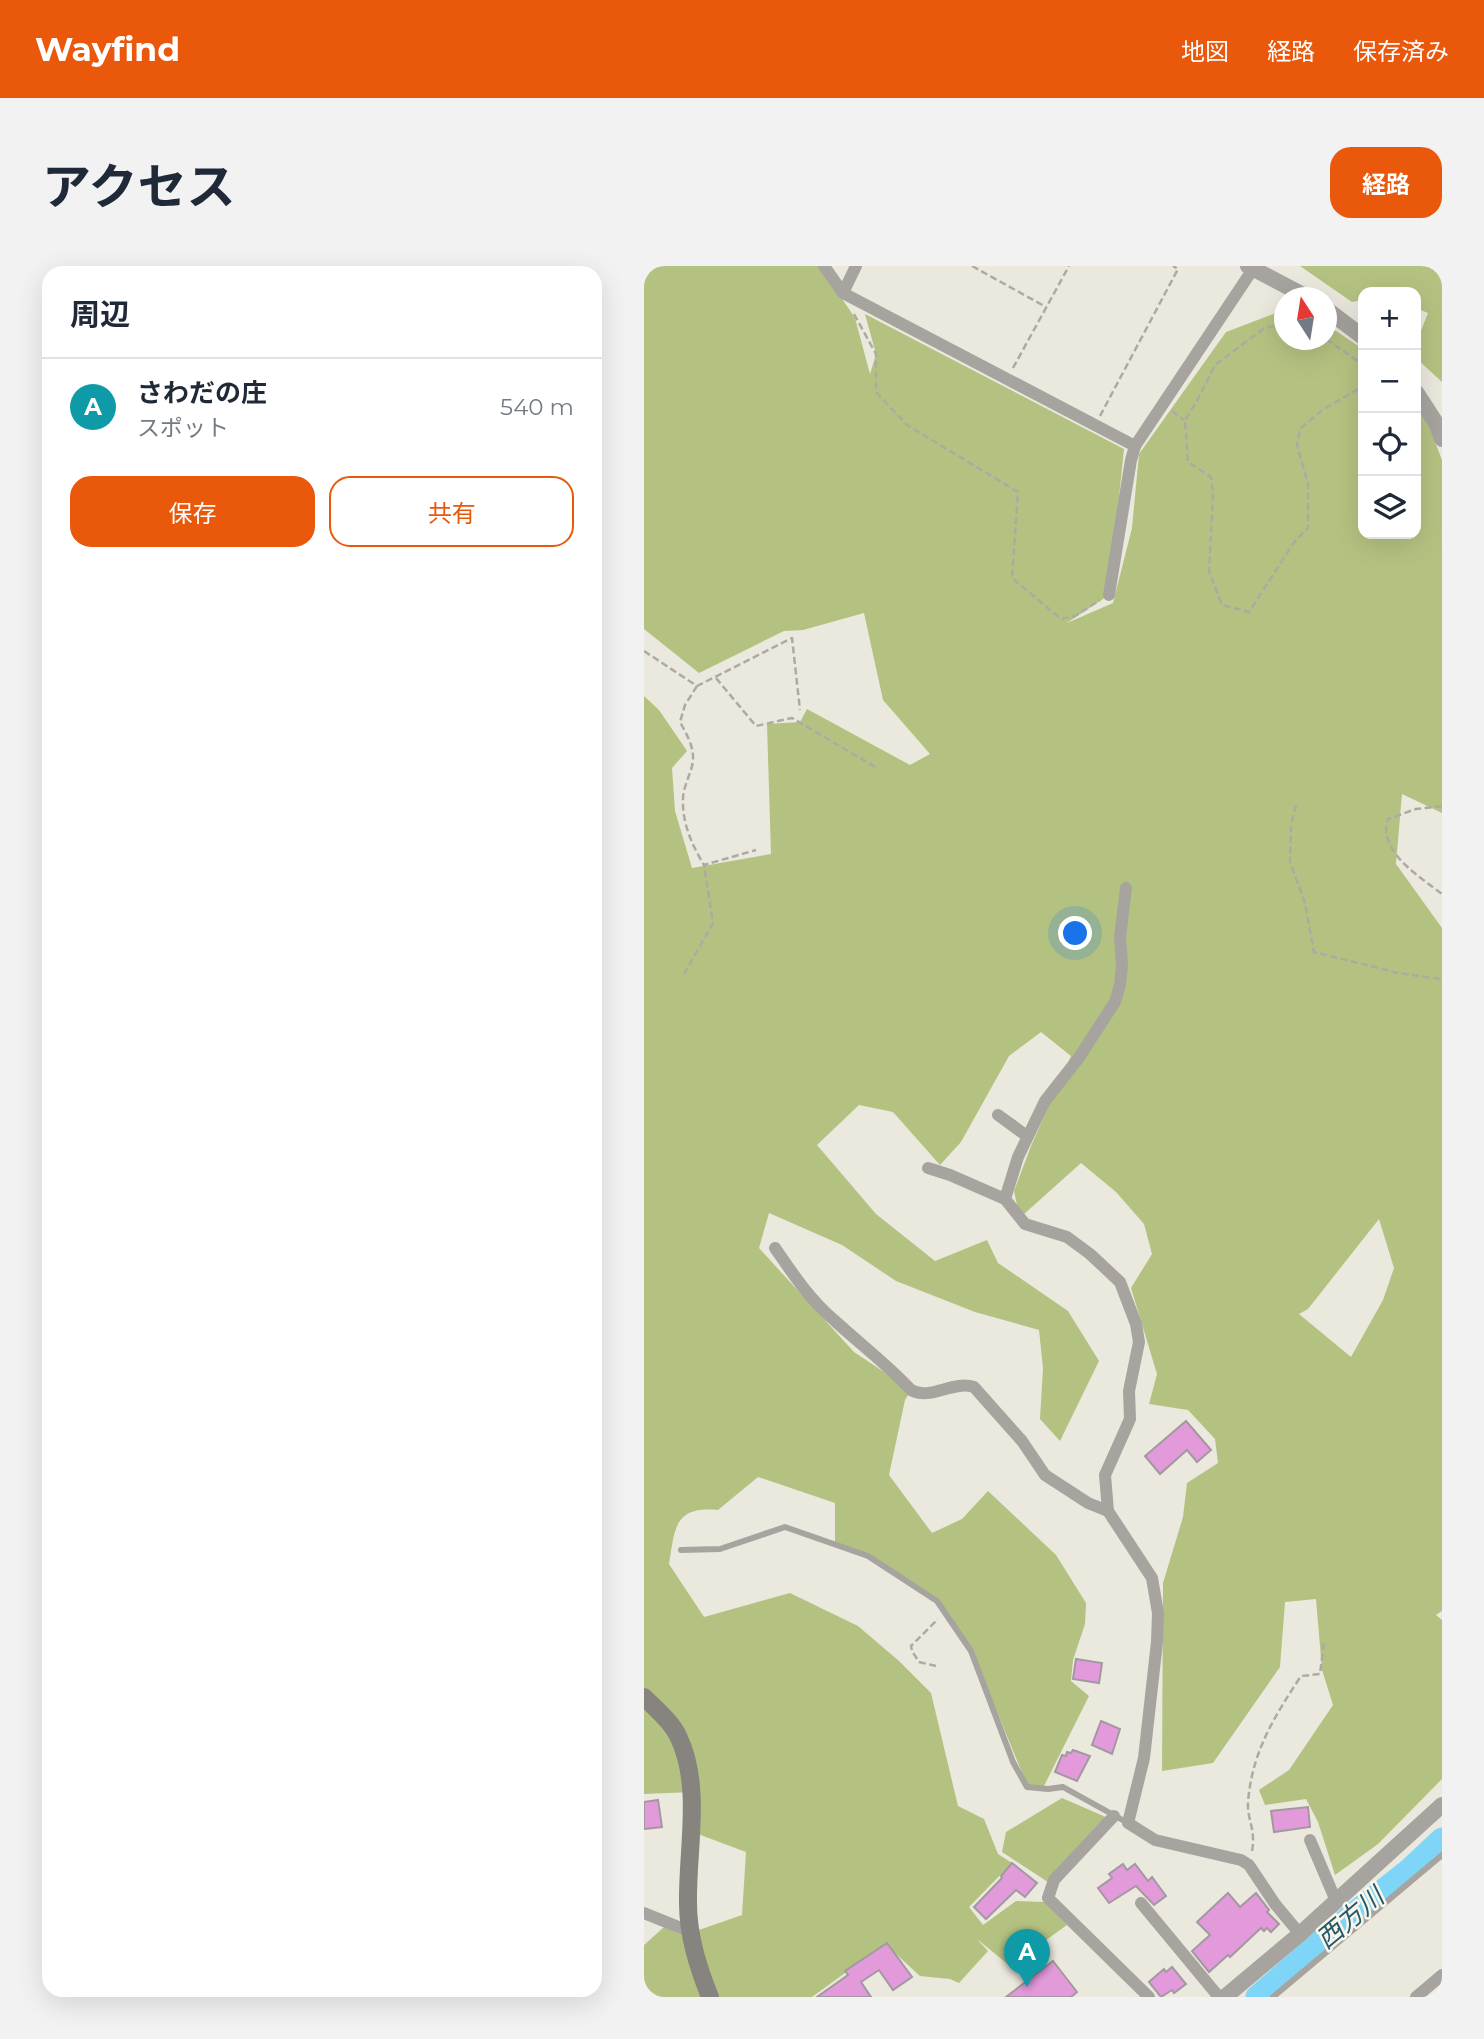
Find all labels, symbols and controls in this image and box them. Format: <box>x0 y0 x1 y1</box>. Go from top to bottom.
text: Wayfind <box>35 29 180 69</box>
text: 地図 <box>1181 37 1229 66</box>
text: 経路 <box>1267 37 1315 66</box>
text: 保存済み <box>1353 37 1449 66</box>
button: 経路 <box>1330 147 1442 218</box>
text: アクセス <box>42 157 236 216</box>
north arrow <box>1274 287 1337 350</box>
map controls <box>1358 287 1421 539</box>
button: + <box>1358 287 1421 350</box>
text: 周辺 <box>70 296 130 333</box>
button: − <box>1358 350 1421 413</box>
text: さわだの庄 <box>137 377 267 409</box>
text: A <box>84 393 102 421</box>
text: 540 m <box>500 393 574 421</box>
button: locate <box>1358 413 1421 476</box>
text: スポット <box>137 414 229 442</box>
button: 保存 <box>70 476 315 547</box>
button: 共有 <box>329 476 574 547</box>
button: layers <box>1358 476 1421 539</box>
your location <box>1058 916 1092 950</box>
water label: 西方川 <box>1310 1879 1392 1955</box>
pin: A <box>1004 1929 1050 1987</box>

